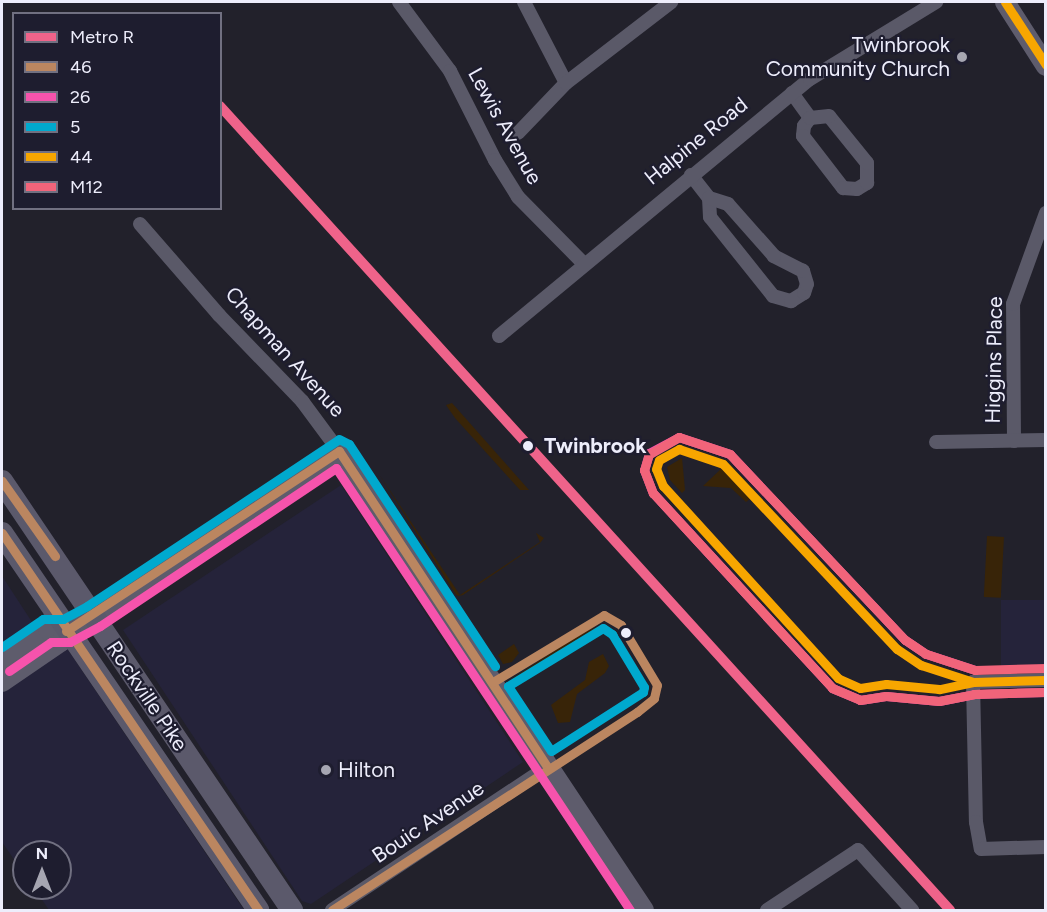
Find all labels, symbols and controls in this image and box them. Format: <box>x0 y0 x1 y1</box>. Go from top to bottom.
legend <box>12 12 222 210</box>
text: Metro R <box>70 26 134 48</box>
place label: Twinbrook Community Church <box>766 32 950 82</box>
marker: Twinbrook Community Church <box>955 50 969 64</box>
text: 46 <box>70 56 91 78</box>
street label: Lewis Avenue <box>463 63 547 189</box>
text: 26 <box>70 86 90 108</box>
street label: Halpine Road <box>639 92 753 190</box>
text: 5 <box>70 116 80 138</box>
text: 44 <box>70 146 92 168</box>
text: M12 <box>70 176 103 198</box>
street label: Chapman Avenue <box>220 282 350 422</box>
street label: Higgins Place <box>980 296 1008 424</box>
place label: Twinbrook <box>544 433 647 459</box>
marker: Twinbrook <box>517 435 539 457</box>
unlabelled marker <box>620 627 632 639</box>
street label: Rockville Pike <box>101 636 193 756</box>
place label: Hilton <box>338 757 395 783</box>
marker: Hilton <box>319 763 333 777</box>
street label: Bouic Avenue <box>367 775 489 869</box>
north arrow <box>12 840 72 900</box>
text: N <box>36 844 48 863</box>

